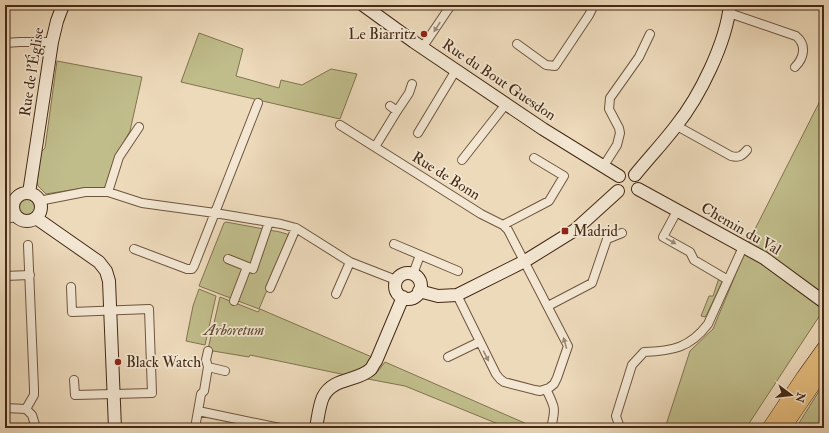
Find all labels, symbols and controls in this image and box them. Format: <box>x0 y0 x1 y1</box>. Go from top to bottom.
one-way arrow <box>433 21 441 32</box>
place label: Le Biarritz <box>349 25 416 44</box>
street label: Rue de l'Église <box>14 26 48 118</box>
marker: Le Biarritz <box>419 29 429 39</box>
street label: Rue du Bout Guesdon <box>439 35 560 125</box>
street label: Rue de Bonn <box>408 148 484 205</box>
street label: Chemin du Val <box>698 198 785 260</box>
place label: Madrid <box>573 222 618 241</box>
marker: Madrid <box>560 226 570 236</box>
one-way arrow <box>665 238 677 245</box>
park label: Arboretum <box>202 321 264 340</box>
one-way arrow <box>562 336 568 349</box>
one-way arrow <box>483 350 489 361</box>
place label: Black Watch <box>126 353 201 372</box>
marker: Black Watch <box>113 357 123 367</box>
north arrow <box>771 375 811 415</box>
text: N <box>792 390 808 405</box>

